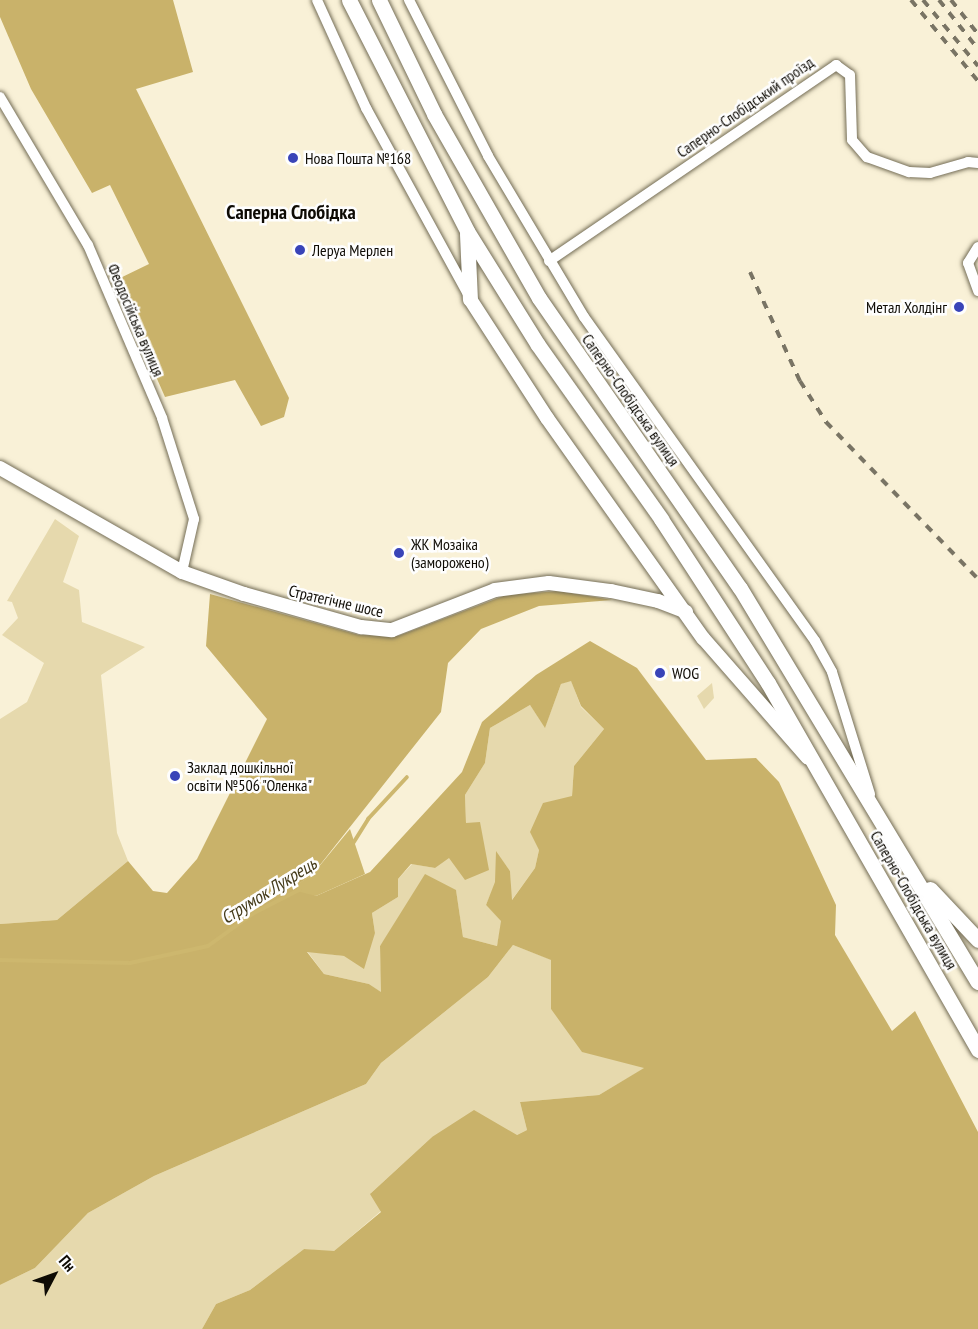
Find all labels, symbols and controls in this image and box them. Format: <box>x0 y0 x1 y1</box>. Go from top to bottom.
street label: Саперно-Слобідський проїзд <box>673 52 817 162</box>
place label: Нова Пошта №168 <box>305 148 411 168</box>
marker: Нова Пошта №168 <box>286 151 300 165</box>
district label: Саперна Слобідка <box>226 200 356 224</box>
place label: Леруа Мерлен <box>312 240 393 260</box>
marker: Леруа Мерлен <box>293 243 307 257</box>
street label: Феодосійська вулиця <box>104 261 168 379</box>
place label: Метал Холдінг <box>866 297 947 317</box>
marker: Метал Холдінг <box>952 300 966 314</box>
street label: Саперно-Слобідська вулиця <box>578 330 684 470</box>
place label: ЖК Мозаіка (заморожено) <box>411 534 488 572</box>
marker: ЖК Мозаіка (заморожено) <box>392 546 406 560</box>
street label: Стратегічне шосе <box>287 581 385 621</box>
place label: WOG <box>672 663 699 683</box>
marker: WOG <box>653 666 667 680</box>
place label: Заклад дошкільної освіти №506 "Оленка" <box>187 757 313 795</box>
marker: Заклад дошкільної освіти №506 "Оленка" <box>168 769 182 783</box>
street label: Саперно-Слобідська вулиця <box>866 827 962 973</box>
water label: Струмок Лукрець <box>217 853 321 929</box>
north arrow <box>24 1245 84 1305</box>
text: Пн <box>55 1251 80 1276</box>

